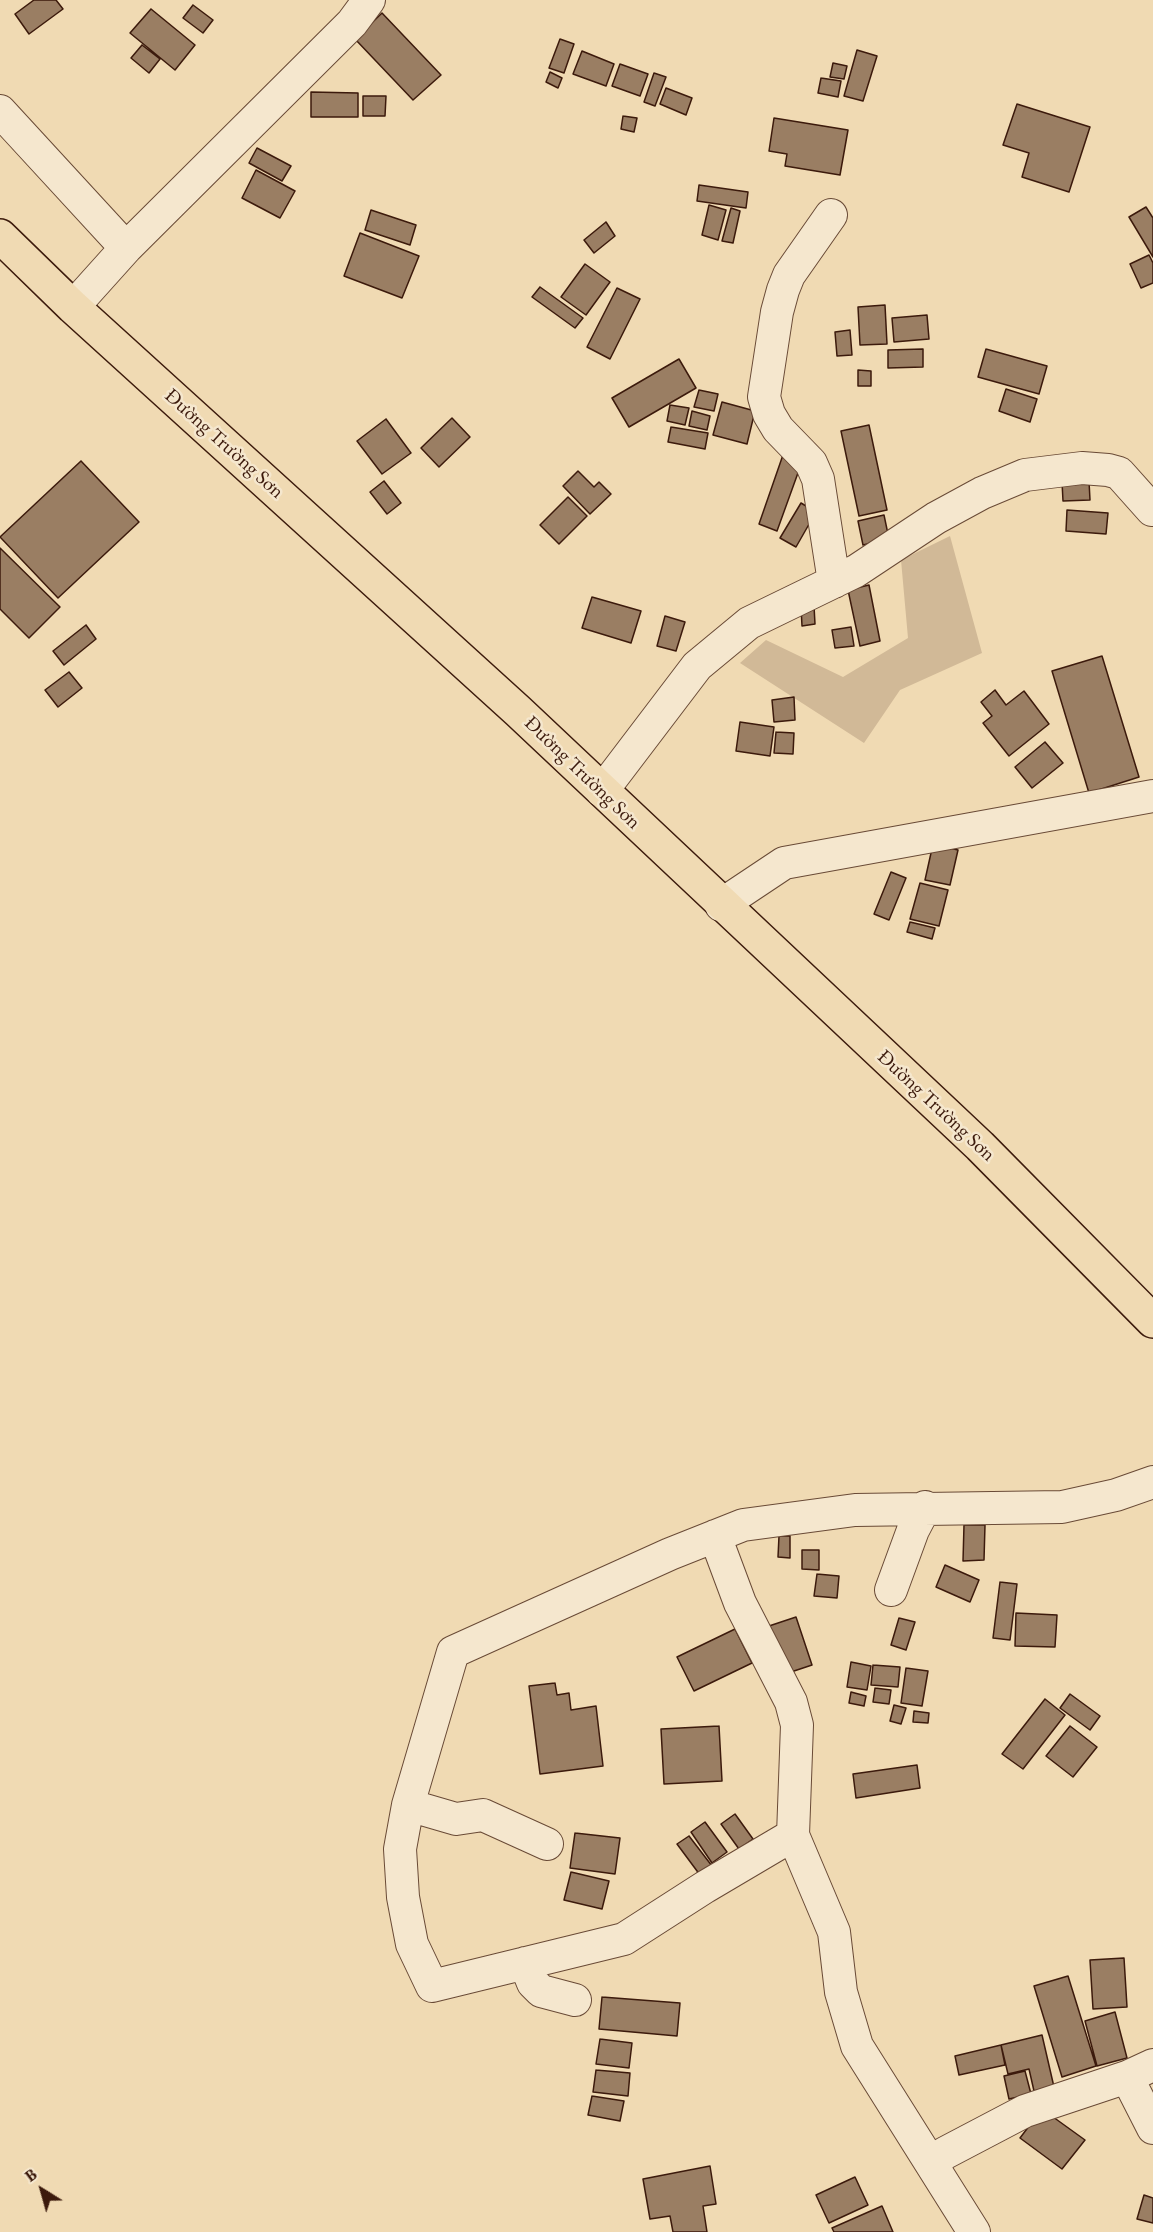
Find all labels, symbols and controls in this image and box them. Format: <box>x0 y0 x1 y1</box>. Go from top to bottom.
street label: Đường Trường Sơn <box>159 384 289 504</box>
street label: Đường Trường Sơn <box>519 711 645 835</box>
street label: Đường Trường Sơn <box>872 1045 1000 1167</box>
north arrow <box>12 2160 72 2220</box>
text: B <box>21 2164 41 2187</box>

